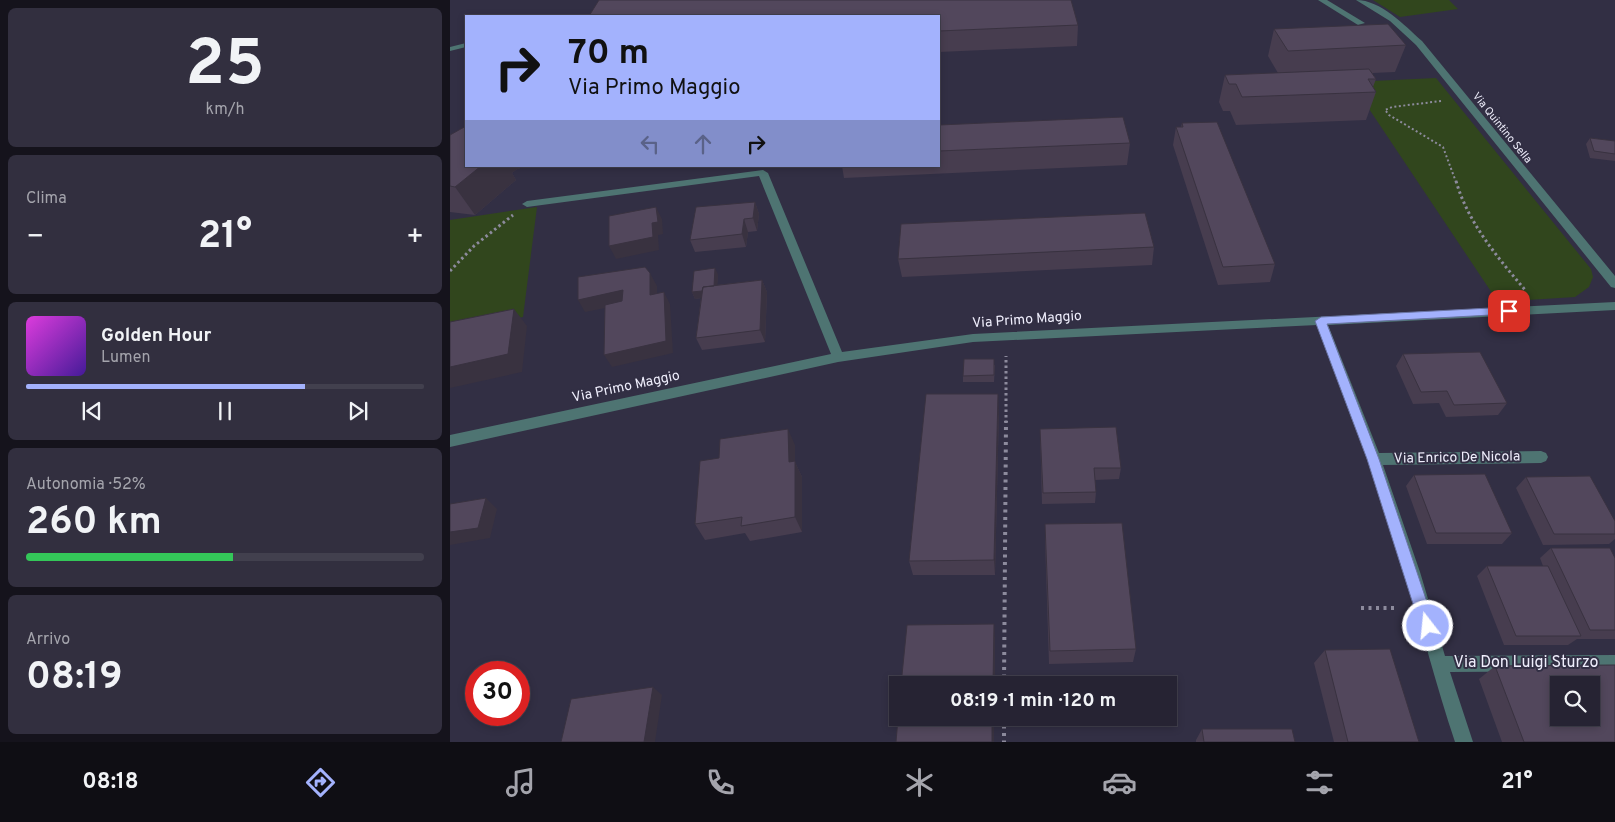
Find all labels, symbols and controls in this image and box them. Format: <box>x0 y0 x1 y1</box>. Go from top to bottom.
text: 25 <box>185 26 265 108</box>
text: 70 m <box>568 32 649 76</box>
icon: right <box>485 35 550 100</box>
text: Via Primo Maggio <box>568 75 740 102</box>
street label: Via Quintino Sella <box>1469 90 1535 166</box>
text: km/h <box>206 100 244 120</box>
icon: left <box>636 130 664 158</box>
icon: ahead <box>689 130 717 158</box>
icon: right <box>742 130 770 158</box>
text: Clima <box>26 189 67 209</box>
text: 21° <box>198 213 252 262</box>
text: − <box>26 220 44 256</box>
text: + <box>406 220 424 256</box>
pin <box>1488 290 1530 332</box>
icon: arrive <box>1495 297 1523 325</box>
street label: Via Primo Maggio <box>972 308 1083 332</box>
text: Golden Hour <box>101 324 212 348</box>
text: Lumen <box>101 348 151 368</box>
street label: Via Primo Maggio <box>571 367 682 407</box>
icon: previous <box>78 397 106 425</box>
icon: pause <box>211 397 239 425</box>
icon: next <box>344 397 372 425</box>
street label: Via Enrico De Nicola <box>1394 448 1520 468</box>
text: Autonomia · 52% <box>26 475 146 495</box>
text: 260 km <box>26 499 162 548</box>
position arrow <box>1401 599 1453 651</box>
text: Arrivo <box>26 630 70 650</box>
street label: Via Don Luigi Sturzo <box>1454 653 1599 673</box>
text: 08:19 <box>26 654 123 703</box>
speed limit sign: 30 <box>465 661 530 726</box>
map controls <box>1550 676 1600 726</box>
button: search <box>1550 676 1600 726</box>
text: 08:19 · 1 min · 120 m <box>950 689 1116 713</box>
icon: directions <box>303 765 338 800</box>
icon: music <box>503 765 538 800</box>
icon: phone <box>703 765 738 800</box>
icon: climate <box>902 765 937 800</box>
icon: car <box>1102 765 1137 800</box>
icon: filters <box>1302 765 1337 800</box>
text: 08:18 <box>82 769 139 796</box>
text: 21° <box>1501 769 1533 796</box>

